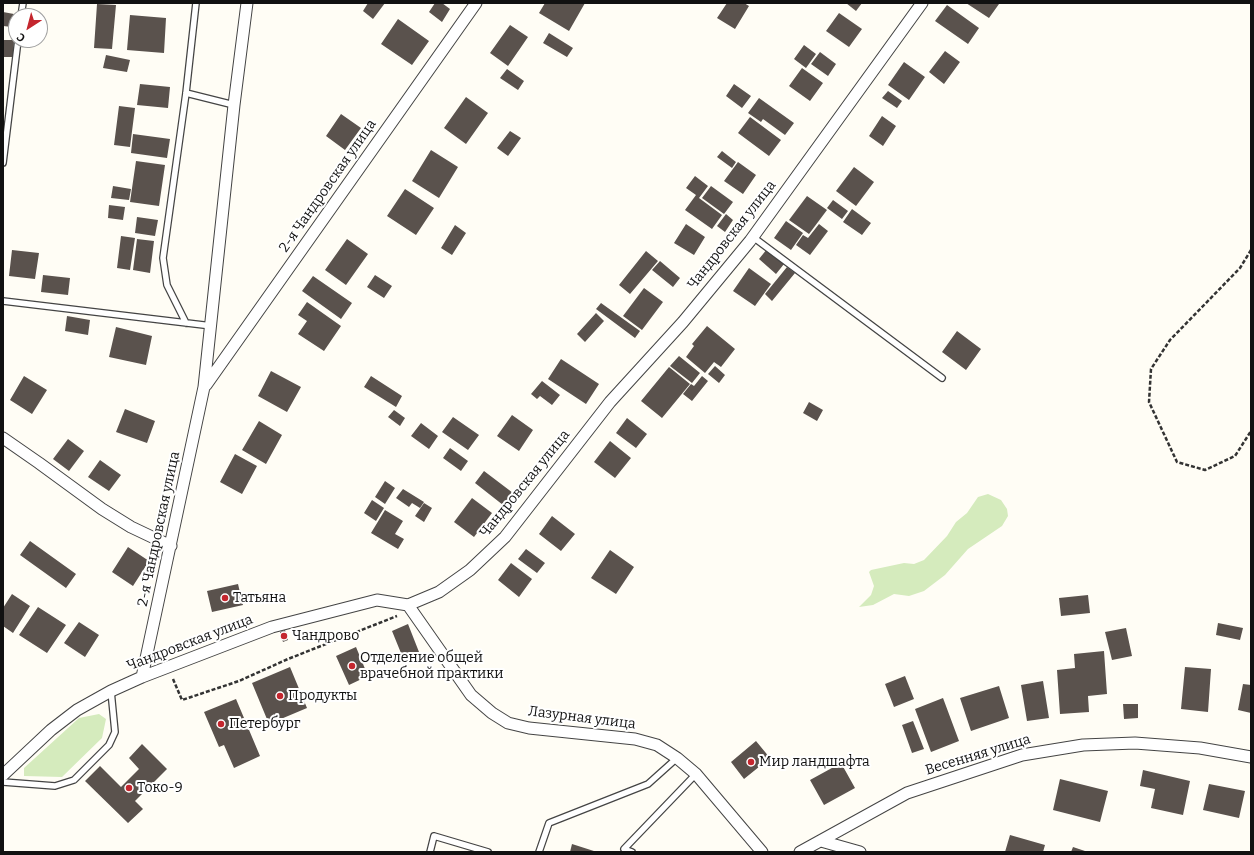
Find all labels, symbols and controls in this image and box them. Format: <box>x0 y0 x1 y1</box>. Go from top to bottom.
north arrow <box>8 8 48 48</box>
text: С <box>15 30 28 45</box>
street label: 2-я Чандровская улица <box>276 116 380 256</box>
street label: Чандровская улица <box>684 177 780 293</box>
street label: Чандровская улица <box>476 427 574 541</box>
street label: 2-я Чандровская улица <box>134 450 184 608</box>
place label: Татьяна <box>233 590 286 606</box>
marker: Татьяна <box>220 593 230 603</box>
street label: Чандровская улица <box>125 611 255 675</box>
place label: Чандрово <box>292 628 359 644</box>
marker: Чандрово <box>279 631 289 641</box>
place label: Отделение общей врачебной практики <box>360 650 504 682</box>
marker: Отделение общей врачебной практики <box>347 661 357 671</box>
place label: Продукты <box>288 688 357 704</box>
marker: Продукты <box>275 691 285 701</box>
street label: Лазурная улица <box>527 703 637 733</box>
place label: Петербург <box>229 716 300 732</box>
marker: Петербург <box>216 719 226 729</box>
street label: Весенняя улица <box>923 731 1033 779</box>
place label: Мир ландшафта <box>759 754 870 770</box>
marker: Мир ландшафта <box>746 757 756 767</box>
place label: Токо-9 <box>137 780 183 796</box>
marker: Токо-9 <box>124 783 134 793</box>

